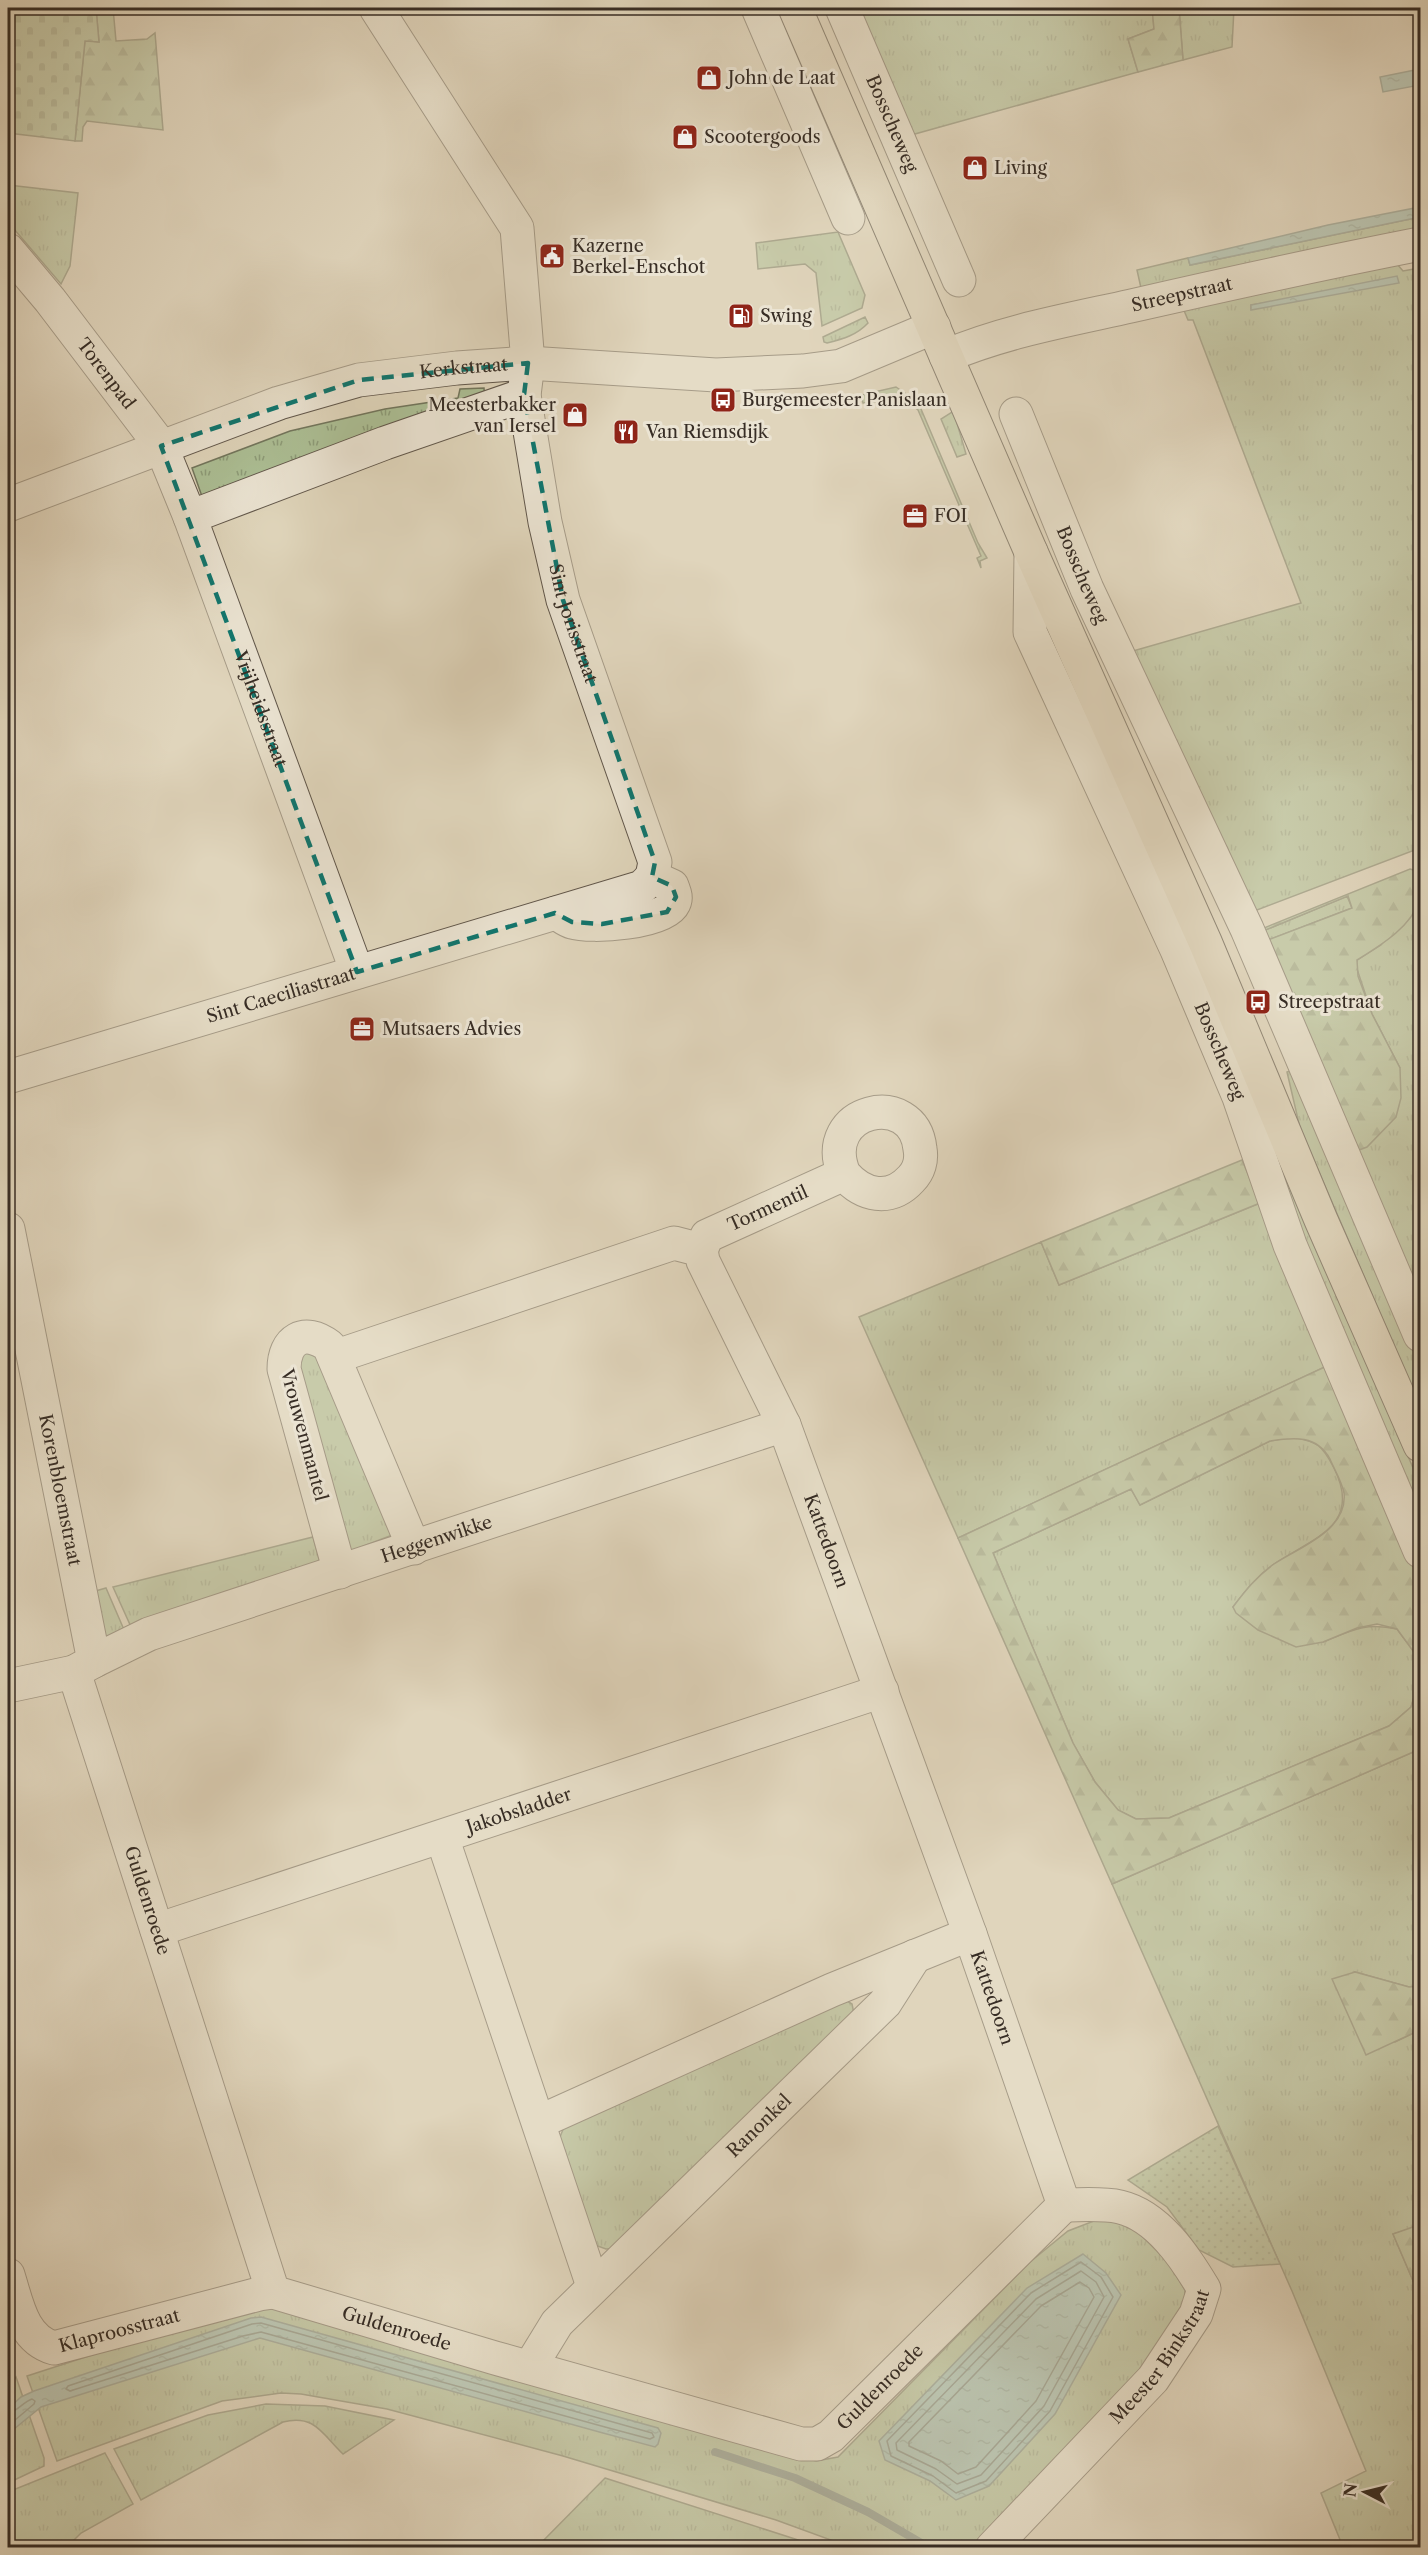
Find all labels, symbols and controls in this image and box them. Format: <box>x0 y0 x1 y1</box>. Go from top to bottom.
shop icon: John de Laat <box>694 63 724 93</box>
place label: John de Laat <box>725 67 836 89</box>
street label: Bosscheweg <box>861 72 923 176</box>
shop icon: Scootergoods <box>670 122 700 152</box>
place label: Scootergoods <box>704 126 821 148</box>
shop icon: Living <box>960 153 990 183</box>
place label: Living <box>994 157 1048 179</box>
place label: Kazerne Berkel-Enschot <box>572 235 706 278</box>
public building icon: Kazerne Berkel-Enschot <box>537 241 567 271</box>
street label: Streepstraat <box>1129 272 1235 317</box>
fuel station icon: Swing <box>726 301 756 331</box>
place label: Swing <box>760 305 812 327</box>
street label: Torenpad <box>72 334 140 414</box>
street label: Kerkstraat <box>418 353 509 384</box>
bus stop icon: Burgemeester Panislaan <box>708 385 738 415</box>
place label: Burgemeester Panislaan <box>742 389 947 411</box>
place label: Meesterbakker van Iersel <box>428 394 556 437</box>
shop icon: Meesterbakker van Iersel <box>560 400 590 430</box>
restaurant icon: Van Riemsdijk <box>611 417 641 447</box>
place label: Van Riemsdijk <box>645 421 770 443</box>
office icon: FOI <box>900 501 930 531</box>
place label: FOI <box>934 505 967 527</box>
street label: Bosscheweg <box>1052 523 1113 628</box>
street label: Sint Jorisstraat <box>544 562 602 686</box>
street label: Vrijheidsstraat <box>229 647 292 771</box>
street label: Sint Caeciliastraat <box>204 962 359 1028</box>
bus stop icon: Streepstraat <box>1243 987 1273 1017</box>
place label: Streepstraat <box>1278 991 1381 1013</box>
street label: Bosscheweg <box>1189 999 1250 1104</box>
office icon: Mutsaers Advies <box>347 1014 377 1044</box>
place label: Mutsaers Advies <box>382 1018 521 1040</box>
street label: Tormentil <box>724 1181 811 1236</box>
street label: Vrouwenmantel <box>276 1366 332 1503</box>
street label: Korenbloemstraat <box>34 1412 86 1568</box>
street label: Kattedoorn <box>799 1491 854 1591</box>
street label: Heggenwikke <box>378 1511 495 1568</box>
street label: Jakobsladder <box>461 1783 575 1839</box>
street label: Guldenroede <box>120 1843 175 1958</box>
street label: Kattedoorn <box>966 1948 1019 2048</box>
street label: Ranonkel <box>722 2090 796 2162</box>
street label: Meester Binkstraat <box>1105 2286 1214 2428</box>
street label: Guldenroede <box>339 2302 454 2355</box>
street label: Klaproosstraat <box>56 2304 183 2357</box>
street label: Guldenroede <box>832 2340 928 2435</box>
north arrow <box>1335 2462 1395 2522</box>
text: N <box>1339 2482 1361 2498</box>

